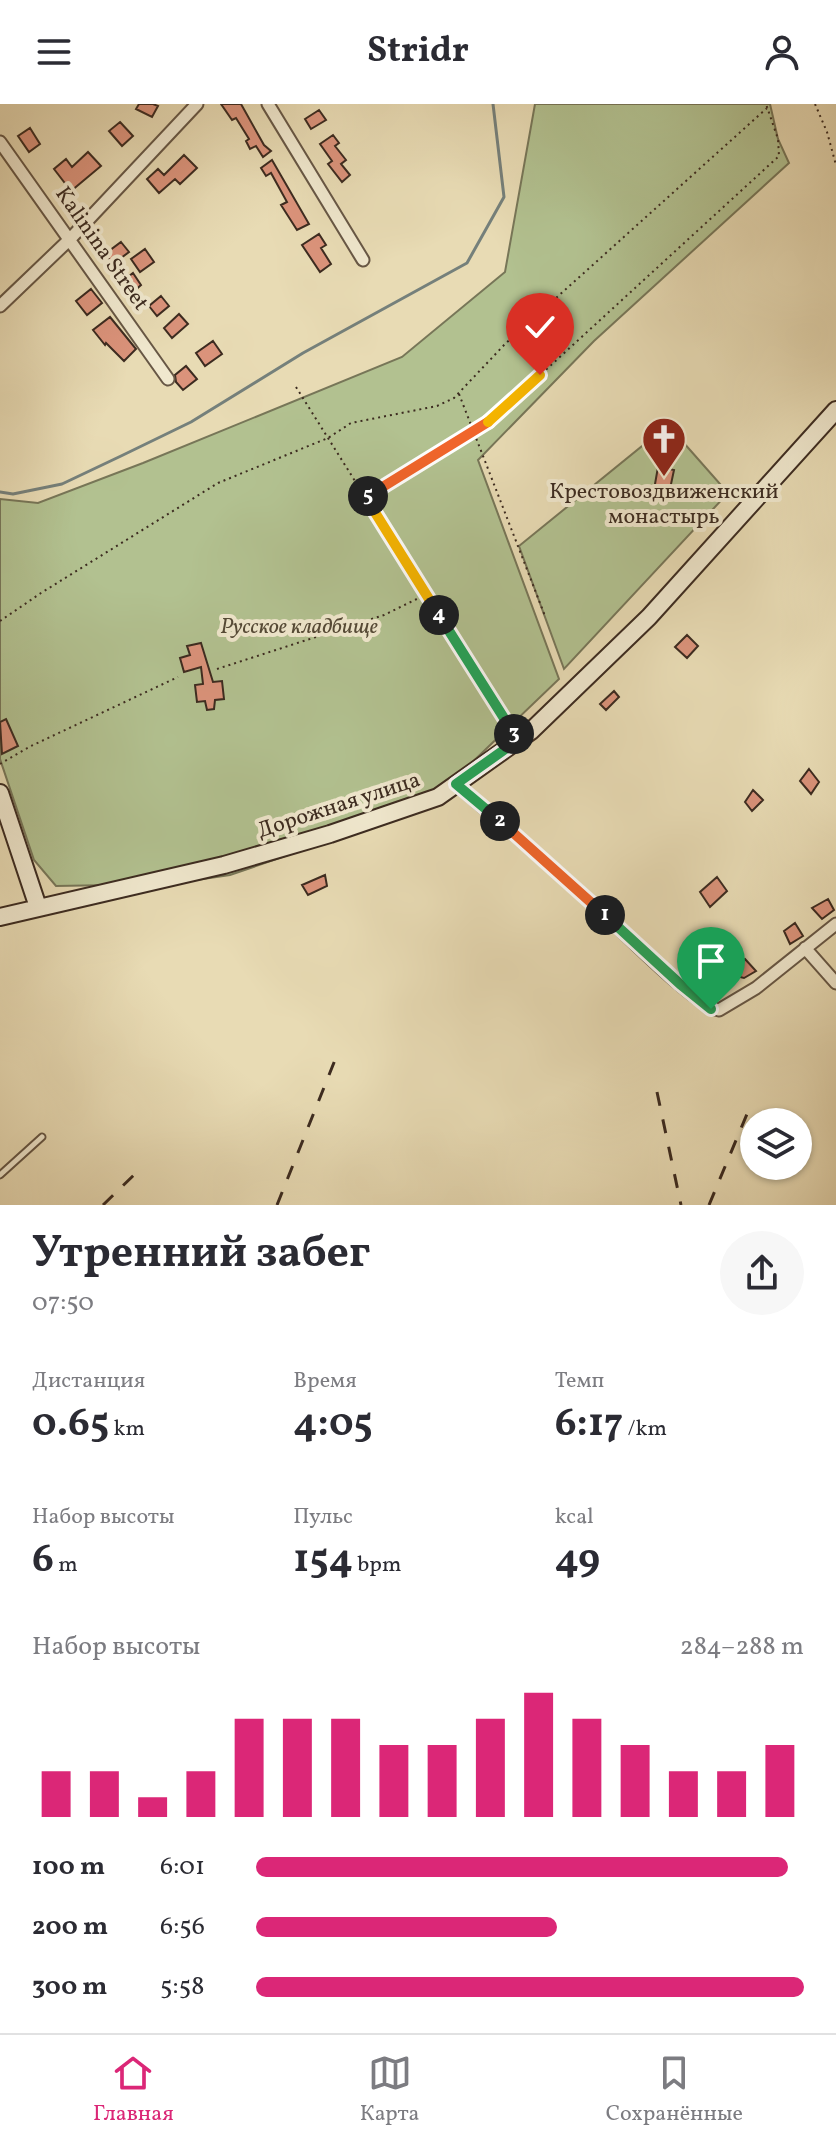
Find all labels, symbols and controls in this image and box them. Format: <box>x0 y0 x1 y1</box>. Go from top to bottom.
text: Stridr <box>367 27 469 77</box>
icon: menu <box>32 30 76 74</box>
icon: person <box>760 30 804 74</box>
street label: Kalinina Street <box>47 181 155 317</box>
pin <box>506 293 574 375</box>
icon: check <box>518 305 562 349</box>
church icon: Крестовоздвиженский монастырь <box>640 415 688 478</box>
pin: 5 <box>348 476 388 516</box>
place label: Крестовоздвиженский монастырь <box>549 477 779 533</box>
text: 5 <box>363 480 373 511</box>
pin: 4 <box>419 595 459 635</box>
text: 4 <box>432 599 446 630</box>
park label: Русское кладбище <box>220 612 378 643</box>
pin: 3 <box>494 714 534 754</box>
text: 3 <box>508 718 520 749</box>
street label: Дорожная улица <box>253 765 425 847</box>
pin: 2 <box>480 801 520 841</box>
text: 2 <box>494 805 506 836</box>
pin: 1 <box>585 895 625 935</box>
text: 1 <box>601 899 609 930</box>
pin <box>677 927 745 1009</box>
icon: arrive <box>689 939 733 983</box>
map controls <box>740 1108 812 1180</box>
button: layers <box>740 1108 812 1180</box>
text: Утренний забег <box>32 1224 370 1285</box>
button: share <box>720 1231 804 1315</box>
text: 07:50 <box>32 1285 94 1321</box>
text: Дистанция <box>32 1366 145 1397</box>
text: Время <box>293 1366 357 1397</box>
text: Темп <box>555 1366 604 1397</box>
text: 0.65 <box>32 1397 109 1453</box>
text: 4:05 <box>293 1397 373 1453</box>
text: 6:17 <box>555 1397 623 1453</box>
text: km <box>109 1414 145 1445</box>
text: /km <box>623 1414 667 1445</box>
text: Набор высоты <box>32 1502 175 1533</box>
text: Пульс <box>293 1502 353 1533</box>
text: kcal <box>555 1502 594 1533</box>
text: 6 <box>32 1533 54 1589</box>
text: 154 <box>293 1533 353 1589</box>
text: 49 <box>555 1533 600 1589</box>
text: m <box>54 1550 78 1581</box>
text: bpm <box>353 1550 401 1581</box>
text: Набор высоты <box>32 1629 200 1665</box>
text: 284–288 m <box>680 1629 804 1665</box>
text: 100 m <box>32 1849 105 1885</box>
text: 6:01 <box>160 1849 205 1885</box>
text: 200 m <box>32 1909 108 1945</box>
text: 6:56 <box>160 1909 205 1945</box>
text: 300 m <box>32 1969 108 2005</box>
text: 5:58 <box>160 1969 204 2005</box>
tab: Главная <box>93 2051 174 2130</box>
tab: Карта <box>360 2051 419 2130</box>
tab: Сохранённые <box>606 2051 743 2130</box>

